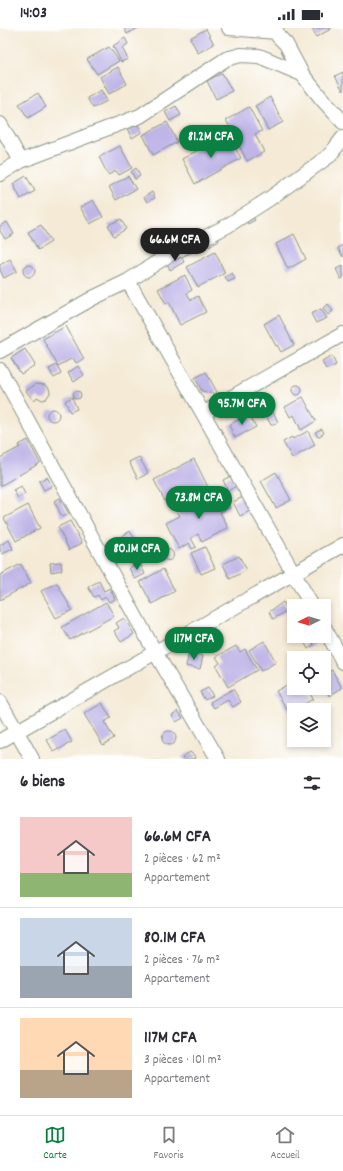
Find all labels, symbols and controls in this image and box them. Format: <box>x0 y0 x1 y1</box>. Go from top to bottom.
text: 14:03 <box>20 3 47 25</box>
pin: 81.2M CFA <box>165 125 257 159</box>
text: 81.2M CFA <box>188 128 234 147</box>
pin: 66.6M CFA <box>129 228 221 262</box>
text: 66.6M CFA <box>149 231 201 250</box>
pin: 95.7M CFA <box>196 392 288 426</box>
text: 95.7M CFA <box>217 395 267 414</box>
pin: 73.8M CFA <box>153 486 245 520</box>
text: 73.8M CFA <box>175 489 223 508</box>
pin: 80.1M CFA <box>91 537 183 571</box>
text: 80.1M CFA <box>113 540 161 559</box>
north arrow <box>287 599 331 643</box>
map controls <box>287 599 331 747</box>
pin: 117M CFA <box>153 627 235 661</box>
text: 117M CFA <box>174 630 214 649</box>
button: locate <box>287 651 331 695</box>
button: layers <box>287 703 331 747</box>
text: 6 biens <box>20 771 65 795</box>
icon: filters <box>301 772 323 794</box>
text: 66.6M CFA <box>144 826 211 850</box>
icon: home <box>52 833 100 881</box>
text: 2 pièces · 62 m² <box>144 850 221 869</box>
text: Appartement <box>144 869 210 888</box>
text: 80.1M CFA <box>144 927 206 951</box>
icon: home <box>52 934 100 982</box>
text: 2 pièces · 76 m² <box>144 951 220 970</box>
text: Appartement <box>144 970 210 989</box>
text: 117M CFA <box>144 1027 197 1051</box>
icon: home <box>52 1034 100 1082</box>
text: 3 pièces · 101 m² <box>144 1051 222 1070</box>
text: Appartement <box>144 1070 210 1089</box>
tab: Carte <box>43 1124 67 1164</box>
tab: Favoris <box>154 1124 184 1164</box>
tab: Accueil <box>271 1124 300 1164</box>

